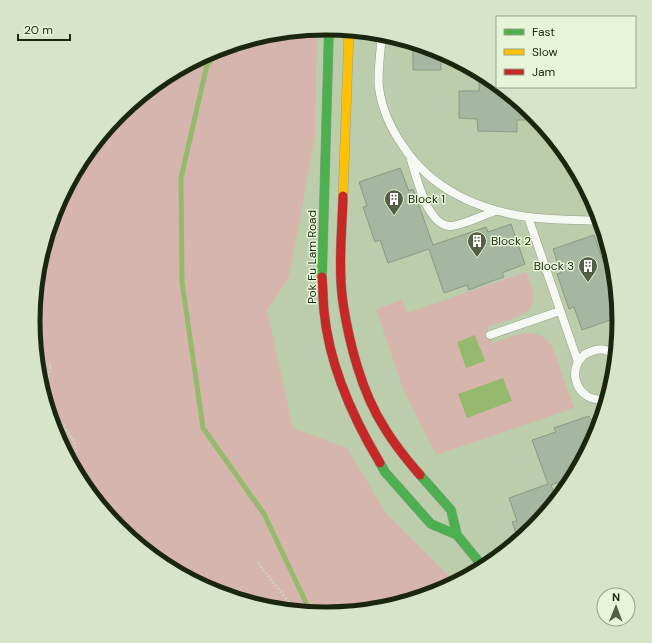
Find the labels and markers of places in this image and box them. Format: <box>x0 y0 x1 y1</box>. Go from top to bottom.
building icon: Block 1 <box>383 188 405 216</box>
place label: Block 1 <box>408 191 445 207</box>
building icon: Block 2 <box>466 230 488 258</box>
place label: Block 2 <box>491 233 531 249</box>
building icon: Block 3 <box>577 255 599 283</box>
place label: Block 3 <box>534 258 574 274</box>

